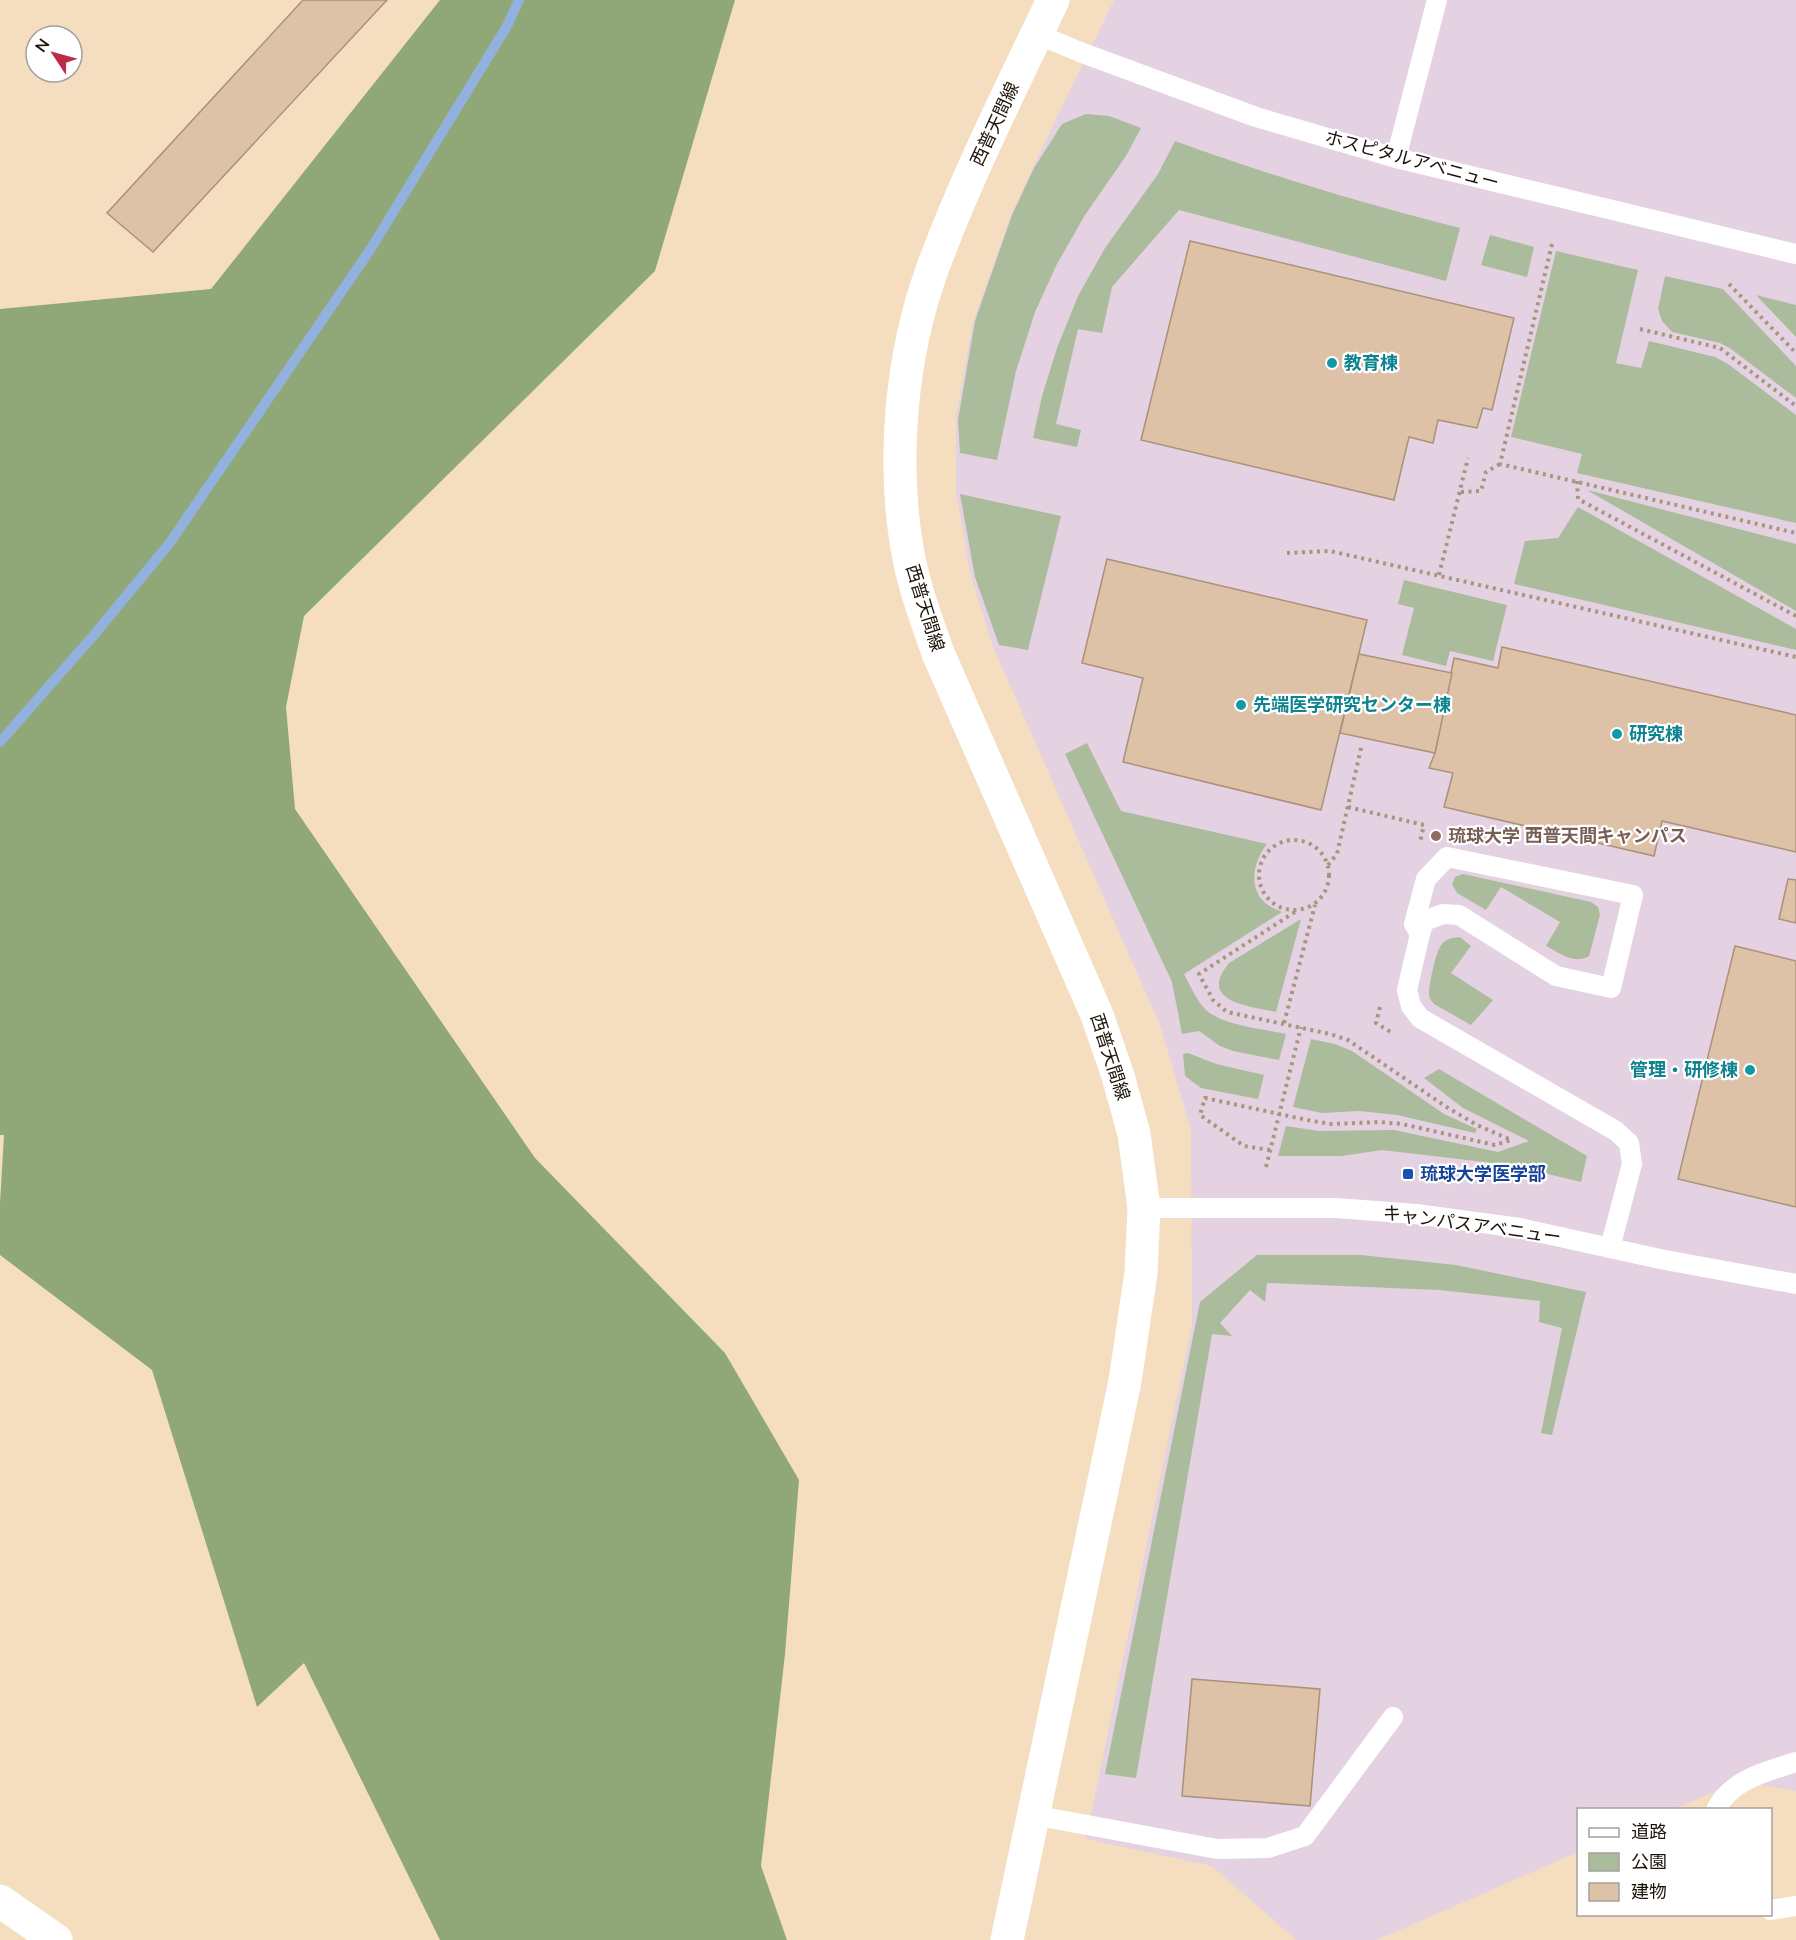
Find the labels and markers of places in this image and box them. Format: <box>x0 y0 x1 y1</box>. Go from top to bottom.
place label: 教育棟 <box>1344 351 1398 375</box>
marker: 教育棟 <box>1325 356 1339 370</box>
place label: 先端医学研究センター棟 <box>1253 693 1451 717</box>
marker: 先端医学研究センター棟 <box>1234 698 1248 712</box>
place label: 研究棟 <box>1629 722 1683 746</box>
marker: 研究棟 <box>1610 727 1624 741</box>
place label: 琉球大学 西普天間キャンパス <box>1448 824 1687 848</box>
marker: 琉球大学 西普天間キャンパス <box>1429 829 1443 843</box>
place label: 管理・研修棟 <box>1630 1058 1738 1082</box>
marker: 管理・研修棟 <box>1743 1063 1757 1077</box>
place label: 琉球大学医学部 <box>1420 1162 1546 1186</box>
marker: 琉球大学医学部 <box>1401 1167 1415 1181</box>

